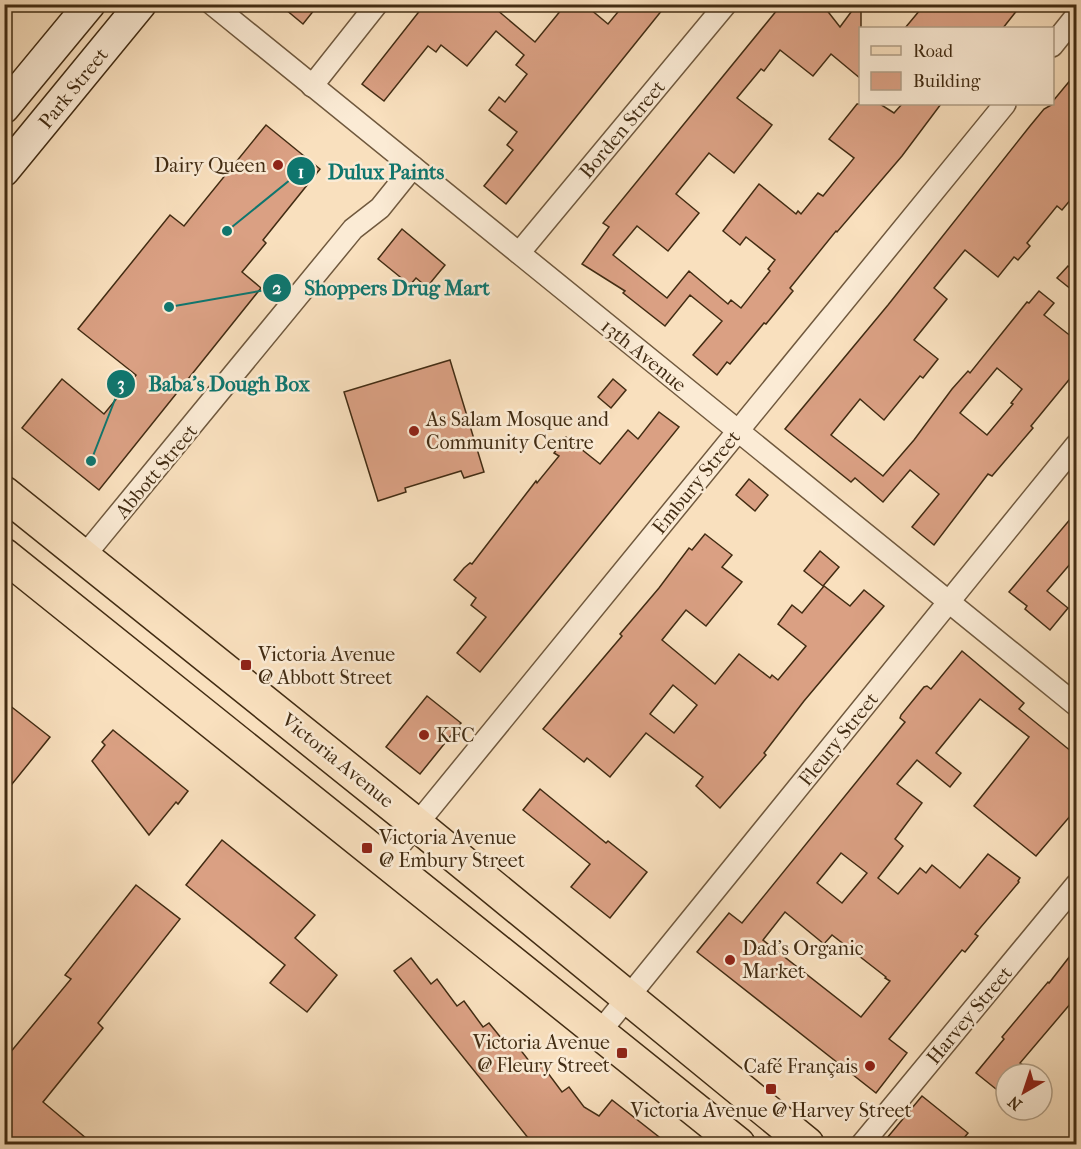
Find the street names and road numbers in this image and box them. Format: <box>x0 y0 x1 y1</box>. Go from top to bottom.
street label: Park Street <box>34 43 113 133</box>
street label: Borden Street <box>575 76 670 183</box>
street label: 13th Avenue <box>597 314 691 397</box>
street label: Abbott Street <box>110 420 202 524</box>
street label: Embury Street <box>648 426 745 539</box>
street label: Fleury Street <box>794 688 883 791</box>
street label: Victoria Avenue <box>276 708 398 813</box>
street label: Harvey Street <box>922 962 1017 1069</box>

